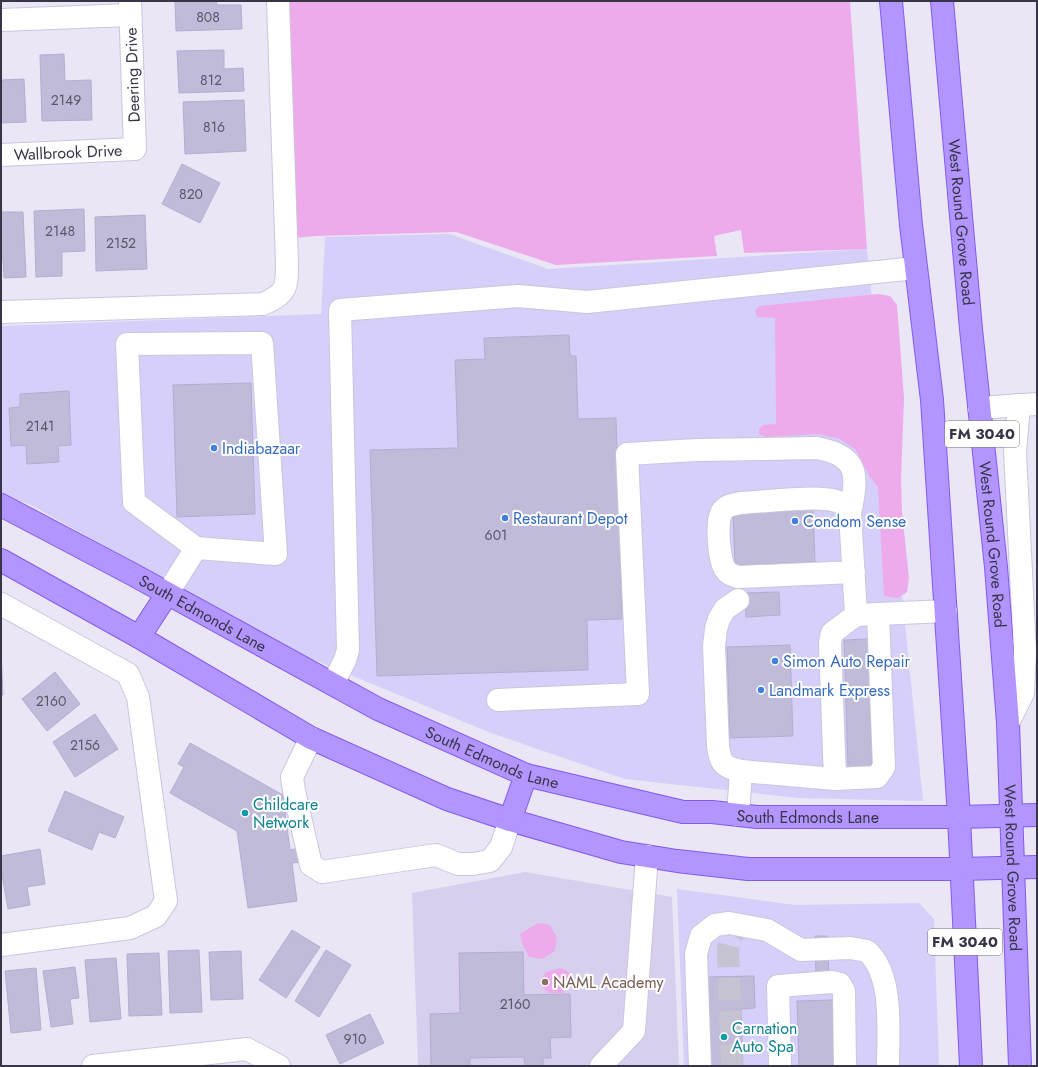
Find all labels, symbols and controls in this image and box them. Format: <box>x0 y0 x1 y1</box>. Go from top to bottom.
house number: 808 <box>196 7 220 27</box>
street label: Deering Drive <box>119 27 146 123</box>
house number: 812 <box>200 70 222 90</box>
house number: 2149 <box>51 90 81 110</box>
house number: 816 <box>203 117 225 137</box>
street label: West Round Grove Road <box>942 138 980 306</box>
street label: Wallbrook Drive <box>13 139 123 166</box>
house number: 820 <box>179 184 203 204</box>
house number: 2148 <box>45 221 75 241</box>
house number: 2152 <box>106 233 136 253</box>
house number: 2141 <box>26 416 54 436</box>
road number: FM 3040 <box>945 421 1019 447</box>
place label: Indiabazaar <box>222 437 301 460</box>
marker: Indiabazaar <box>209 443 219 453</box>
street label: West Round Grove Road <box>973 460 1012 629</box>
place label: Restaurant Depot <box>513 507 628 530</box>
place label: Condom Sense <box>803 510 906 533</box>
marker: Restaurant Depot <box>500 513 510 523</box>
marker: Condom Sense <box>790 516 800 526</box>
house number: 601 <box>485 525 507 545</box>
street label: South Edmonds Lane <box>135 569 271 658</box>
place label: Simon Auto Repair <box>783 650 911 673</box>
marker: Simon Auto Repair <box>770 656 780 666</box>
place label: Landmark Express <box>769 679 890 702</box>
marker: Landmark Express <box>756 685 766 695</box>
house number: 2160 <box>36 691 66 711</box>
street label: South Edmonds Lane <box>422 721 561 794</box>
house number: 2156 <box>70 735 100 755</box>
street label: West Round Grove Road <box>998 784 1027 952</box>
place label: Childcare Network <box>253 793 318 834</box>
street label: South Edmonds Lane <box>735 804 879 829</box>
marker: Childcare Network <box>240 808 250 818</box>
road number: FM 3040 <box>928 929 1002 955</box>
place label: NAML Academy <box>553 971 665 994</box>
marker: NAML Academy <box>540 977 550 987</box>
house number: 2160 <box>500 994 530 1014</box>
place label: Carnation Auto Spa <box>732 1017 797 1058</box>
house number: 910 <box>344 1029 366 1049</box>
marker: Carnation Auto Spa <box>719 1032 729 1042</box>

